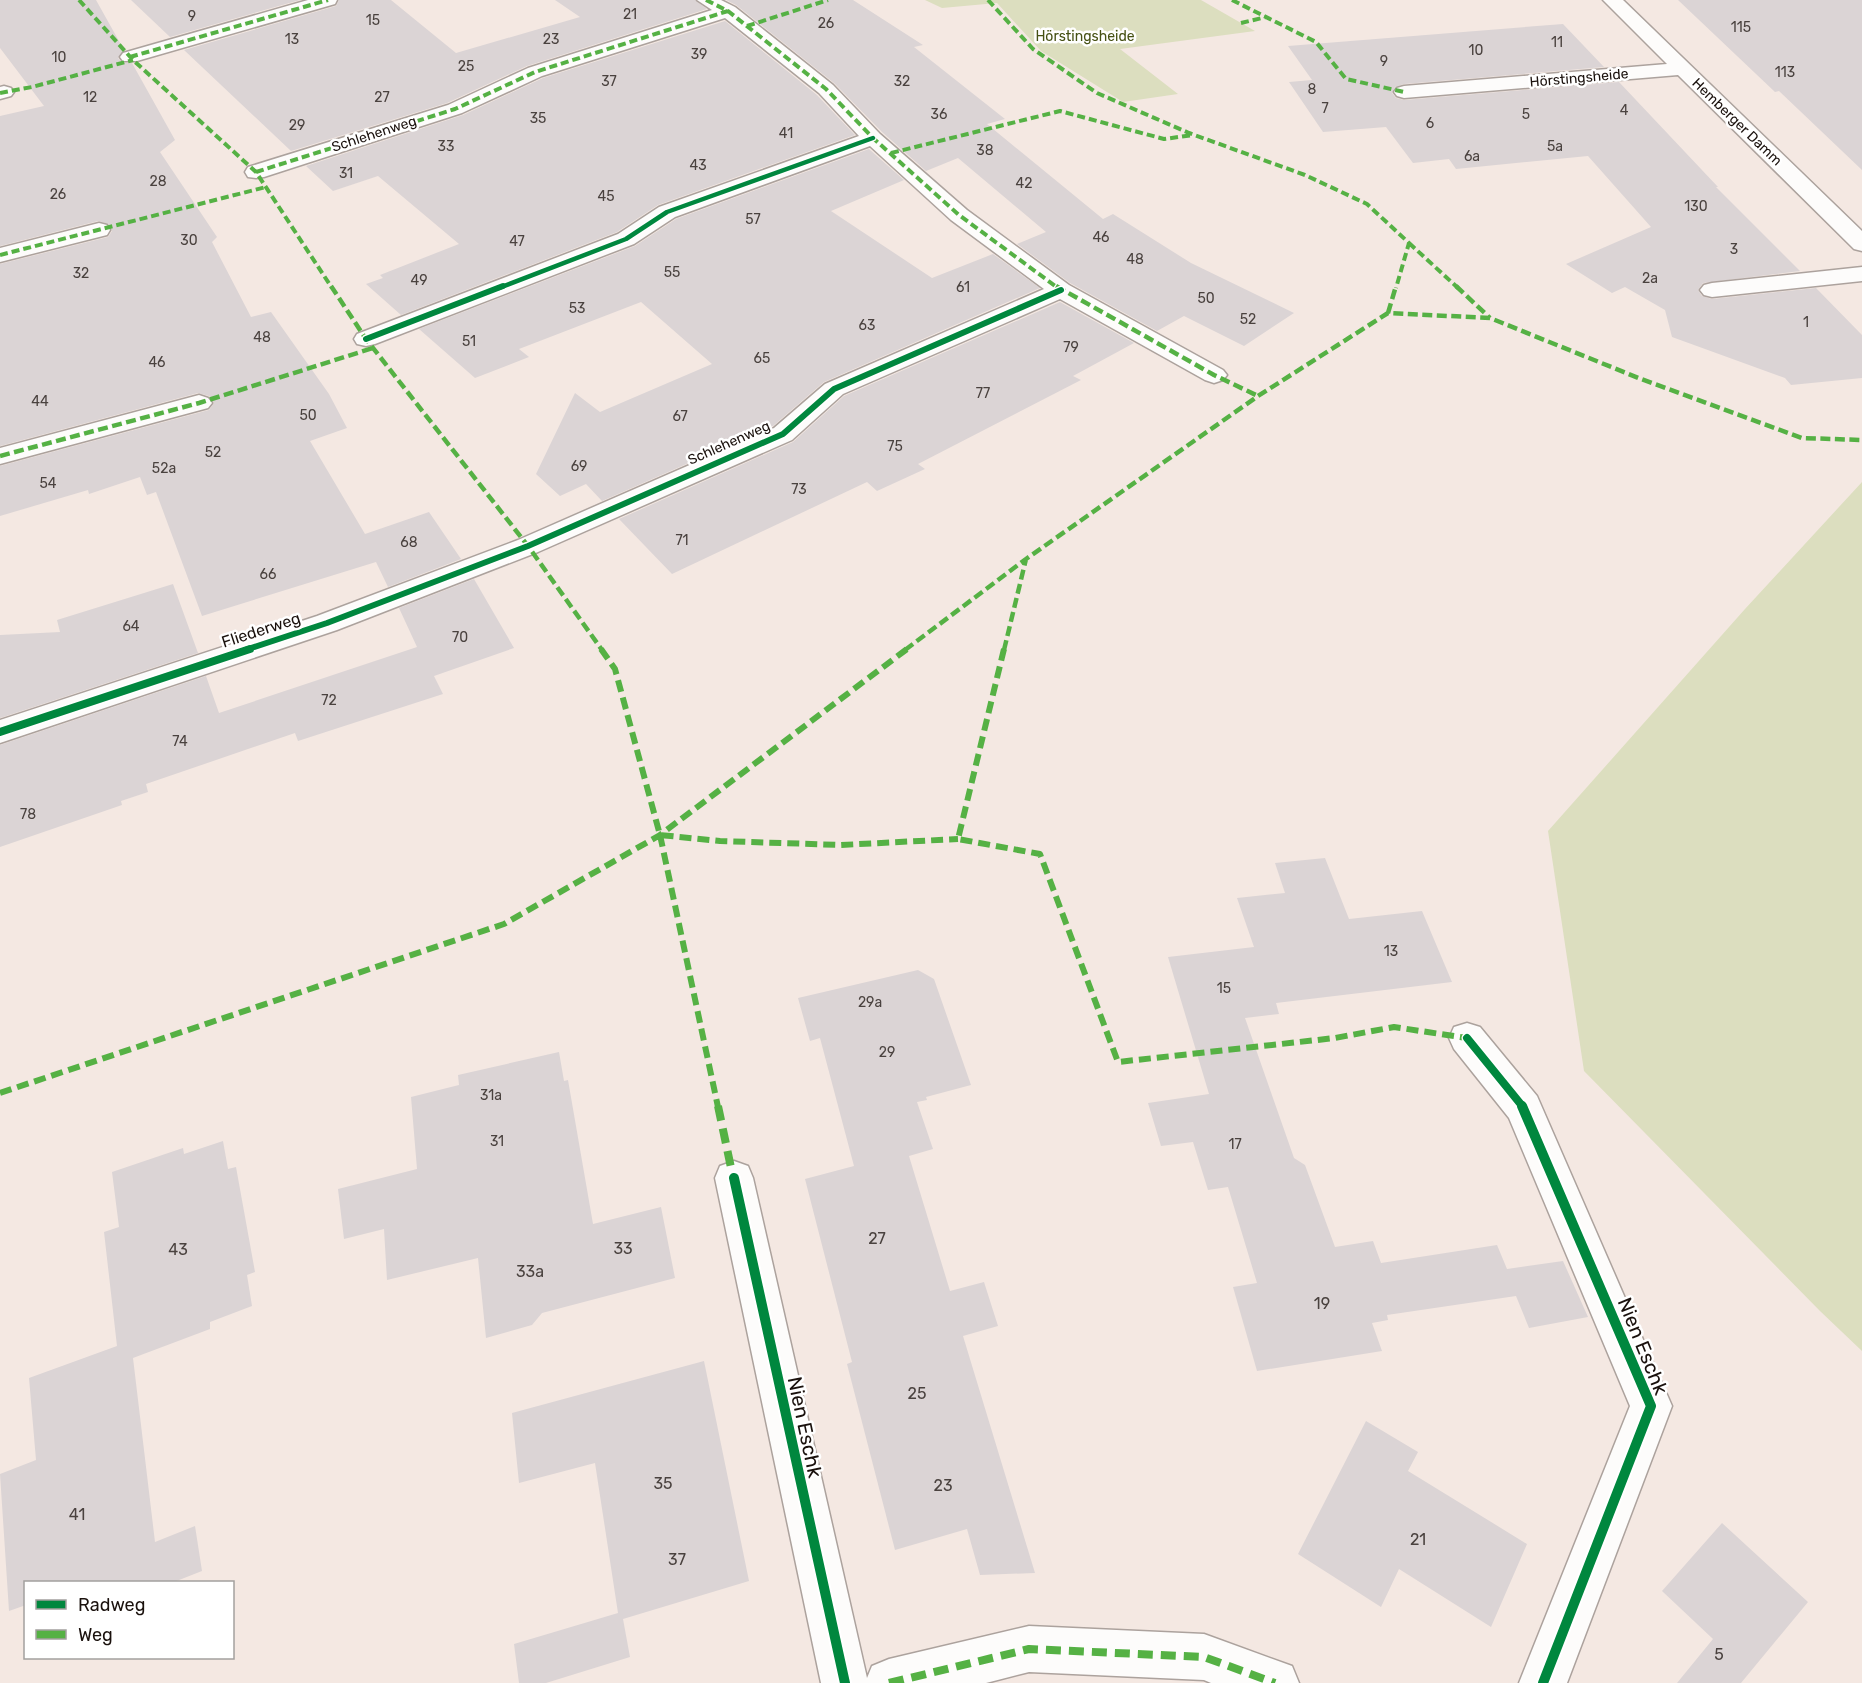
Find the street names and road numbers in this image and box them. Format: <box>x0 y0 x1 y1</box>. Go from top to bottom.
street label: Hörstingsheide <box>1529 65 1629 91</box>
street label: Hemberger Damm <box>1688 75 1786 169</box>
street label: Schlehenweg <box>329 112 419 156</box>
street label: Schlehenweg <box>685 417 773 469</box>
street label: Fliederweg <box>219 608 303 652</box>
street label: Nien Eschk <box>1613 1294 1674 1399</box>
street label: Nien Eschk <box>783 1374 828 1480</box>

